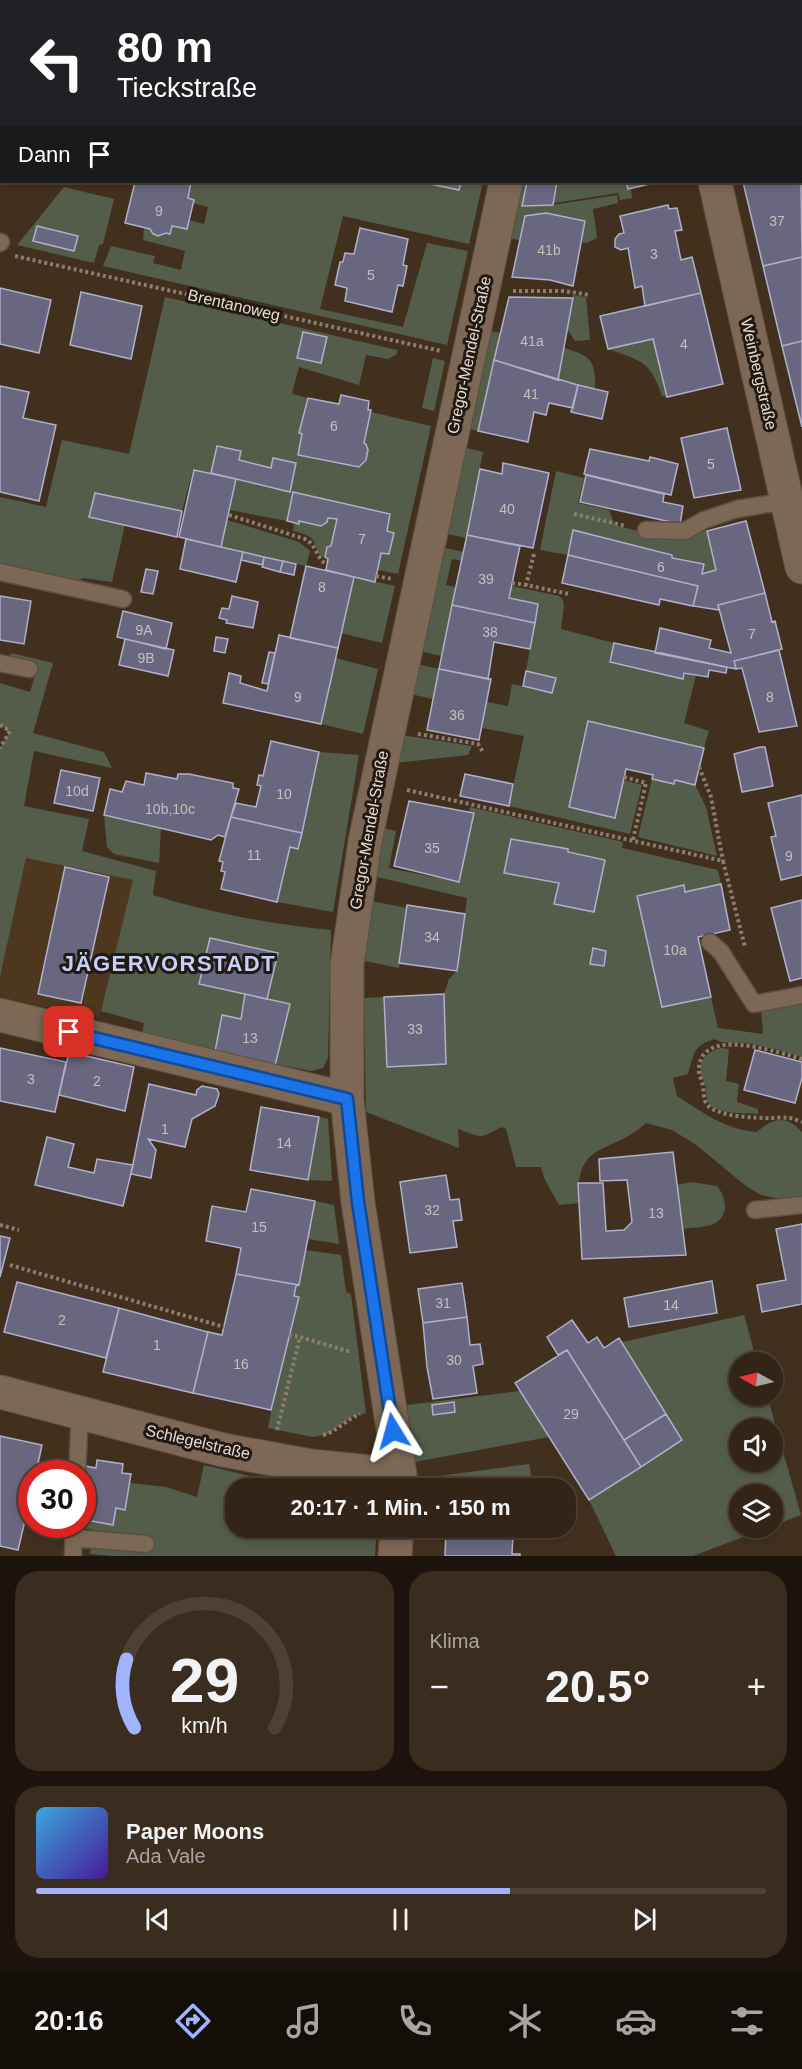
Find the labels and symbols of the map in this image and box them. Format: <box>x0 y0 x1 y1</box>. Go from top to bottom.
house number: 9 <box>155 203 163 219</box>
house number: 37 <box>769 213 785 229</box>
house number: 41b <box>537 242 561 258</box>
house number: 3 <box>650 246 658 262</box>
house number: 5 <box>367 267 375 283</box>
street label: Gregor-Mendel-Straße <box>444 274 494 435</box>
street label: Brentanoweg <box>186 286 282 324</box>
street label: Weinbergstraße <box>738 317 780 431</box>
house number: 41a <box>520 333 544 349</box>
house number: 4 <box>680 336 688 352</box>
house number: 41 <box>523 386 539 402</box>
house number: 6 <box>330 418 338 434</box>
house number: 5 <box>707 456 715 472</box>
house number: 40 <box>499 501 515 517</box>
house number: 7 <box>358 531 366 547</box>
house number: 6 <box>657 559 665 575</box>
house number: 39 <box>478 571 494 587</box>
house number: 8 <box>318 579 326 595</box>
house number: 9A <box>135 622 153 638</box>
house number: 38 <box>482 624 498 640</box>
house number: 7 <box>748 626 756 642</box>
house number: 9B <box>137 650 155 666</box>
house number: 9 <box>294 689 302 705</box>
house number: 8 <box>766 689 774 705</box>
house number: 36 <box>449 707 465 723</box>
street label: Gregor-Mendel-Straße <box>347 749 391 911</box>
house number: 10d <box>65 783 89 799</box>
house number: 10 <box>276 786 292 802</box>
house number: 10b,10c <box>145 801 195 817</box>
house number: 35 <box>424 840 440 856</box>
house number: 11 <box>247 847 261 863</box>
house number: 9 <box>785 848 793 864</box>
house number: 34 <box>424 929 440 945</box>
house number: 10a <box>663 942 687 958</box>
district label: JÄGERVORSTADT <box>62 951 276 976</box>
pin <box>43 1006 94 1057</box>
house number: 33 <box>407 1021 423 1037</box>
house number: 13 <box>242 1030 258 1046</box>
house number: 3 <box>27 1071 35 1087</box>
house number: 2 <box>93 1073 101 1089</box>
house number: 1 <box>161 1121 169 1137</box>
house number: 14 <box>276 1135 292 1151</box>
house number: 32 <box>424 1202 440 1218</box>
house number: 13 <box>648 1205 664 1221</box>
house number: 15 <box>251 1219 267 1235</box>
house number: 31 <box>435 1295 451 1311</box>
house number: 14 <box>663 1297 679 1313</box>
house number: 2 <box>58 1312 66 1328</box>
house number: 1 <box>153 1337 161 1353</box>
house number: 30 <box>446 1352 462 1368</box>
north arrow <box>729 1352 783 1406</box>
house number: 16 <box>233 1356 249 1372</box>
position arrow <box>361 1399 425 1463</box>
house number: 29 <box>563 1406 579 1422</box>
street label: Schlegelstraße <box>144 1422 252 1462</box>
speed limit sign: 30 <box>18 1460 96 1538</box>

